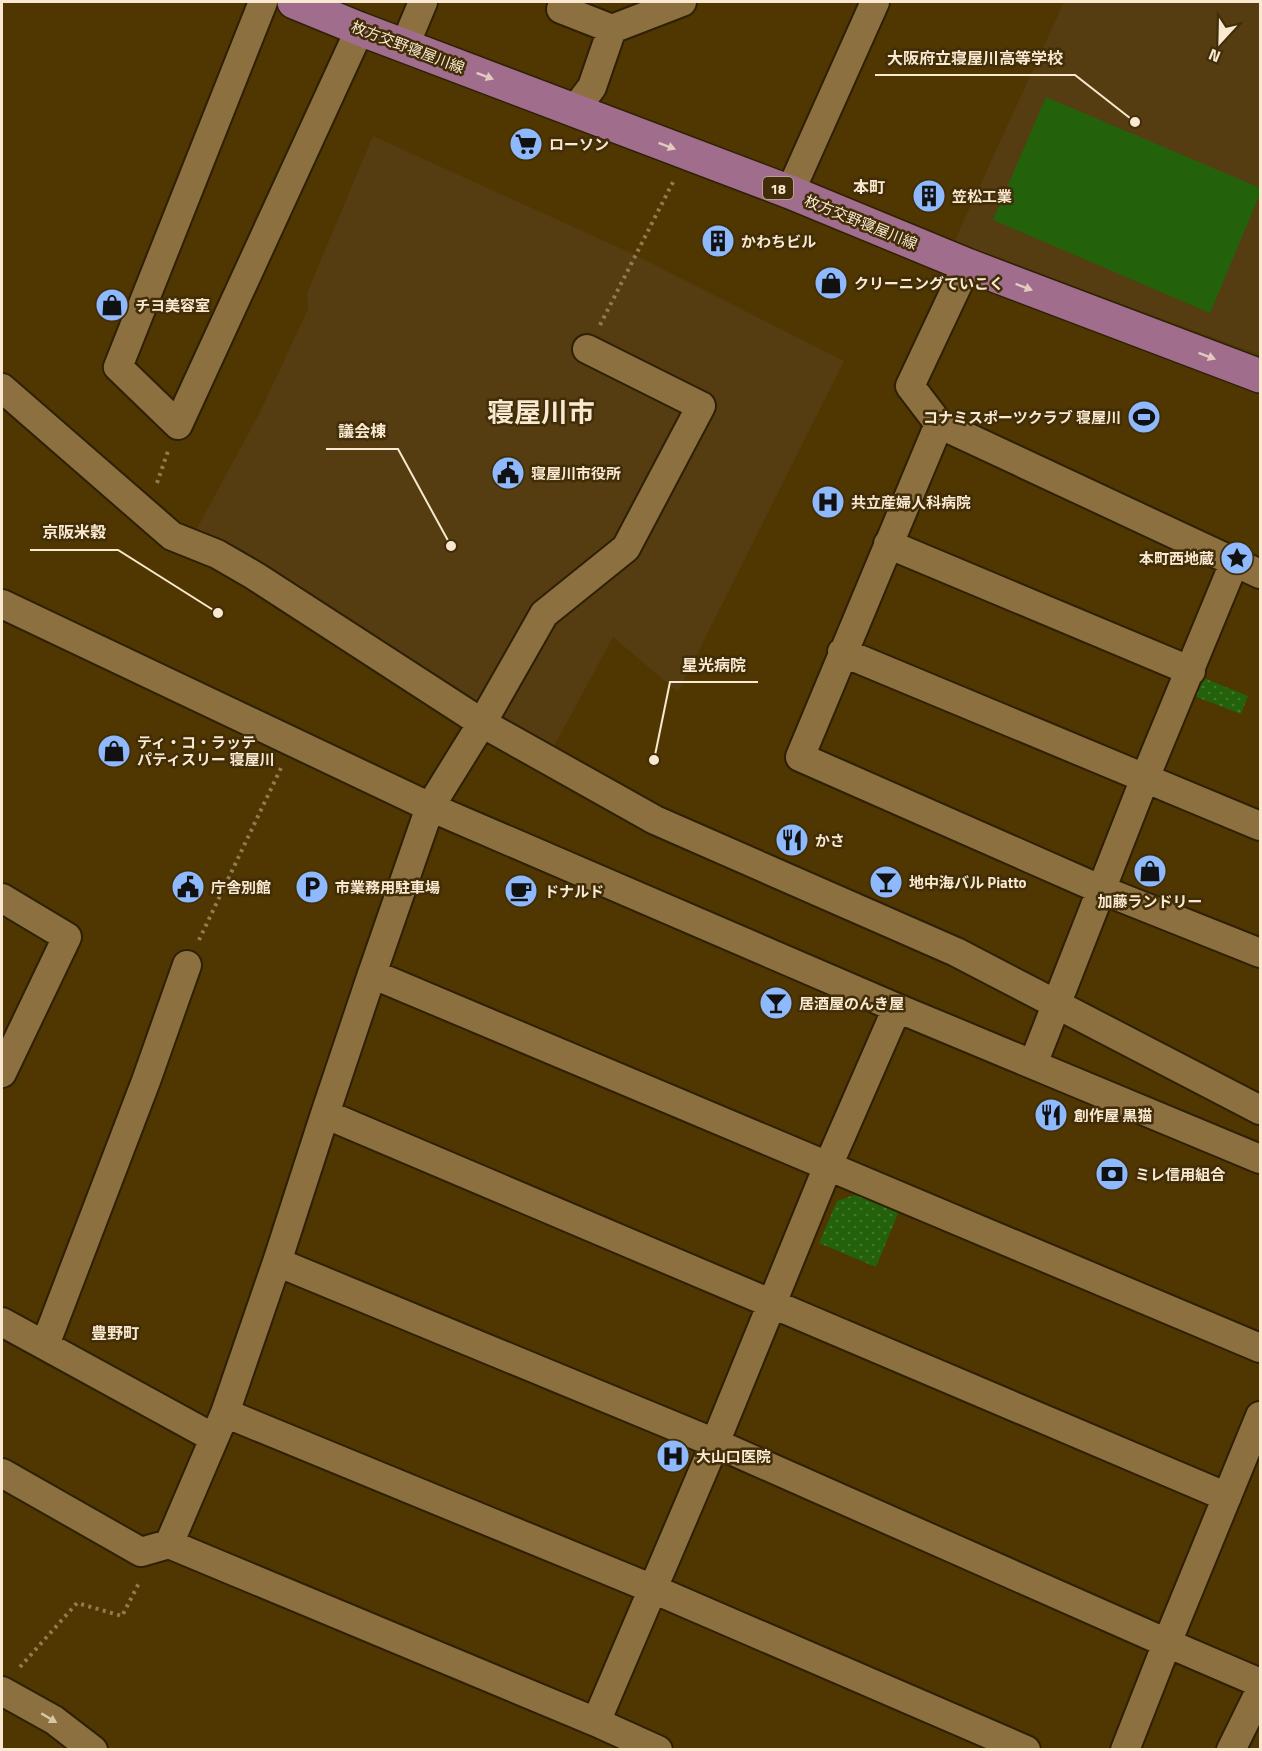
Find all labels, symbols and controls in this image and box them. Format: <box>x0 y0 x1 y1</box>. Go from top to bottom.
north arrow <box>1190 12 1250 72</box>
street label: 枚方交野寝屋川線 <box>348 15 468 79</box>
callout: 大阪府立寝屋川高等学校 <box>875 41 1075 75</box>
text: N <box>1205 43 1224 69</box>
text: 大阪府立寝屋川高等学校 <box>887 46 1063 70</box>
one-way arrow <box>476 72 494 81</box>
supermarket icon: ローソン <box>508 126 544 162</box>
place label: ローソン <box>549 133 609 156</box>
one-way arrow <box>659 141 677 151</box>
district label: 本町 <box>853 175 885 199</box>
road number: 18 <box>763 177 793 199</box>
building icon: 笠松工業 <box>911 178 947 214</box>
place label: 笠松工業 <box>952 185 1012 208</box>
street label: 枚方交野寝屋川線 <box>801 189 921 255</box>
building icon: かわちビル <box>700 223 736 259</box>
place label: かわちビル <box>741 230 816 253</box>
shop icon: クリーニングていこく <box>813 265 849 301</box>
place label: クリーニングていこく <box>854 272 1004 295</box>
one-way arrow <box>1016 282 1034 292</box>
shop icon: チヨ美容室 <box>94 287 130 323</box>
place label: チヨ美容室 <box>135 294 210 317</box>
one-way arrow <box>1198 352 1216 361</box>
district label: 寝屋川市 <box>487 391 595 432</box>
sports icon: コナミスポーツクラブ 寝屋川 <box>1126 399 1162 435</box>
place label: コナミスポーツクラブ 寝屋川 <box>923 406 1121 429</box>
callout: 議会棟 <box>326 415 398 449</box>
text: 議会棟 <box>338 419 386 443</box>
public building icon: 寝屋川市役所 <box>490 455 526 491</box>
place label: 寝屋川市役所 <box>531 462 621 485</box>
hospital icon: 共立産婦人科病院 <box>810 484 846 520</box>
place label: 共立産婦人科病院 <box>851 491 971 514</box>
callout: 京阪米穀 <box>30 516 118 550</box>
text: 京阪米穀 <box>42 520 106 544</box>
place icon: 本町西地蔵 <box>1219 540 1255 576</box>
place label: 本町西地蔵 <box>1139 547 1214 570</box>
callout: 星光病院 <box>670 648 758 682</box>
text: 星光病院 <box>682 653 746 677</box>
place label: ティ・コ・ラッテ パティスリー 寝屋川 <box>137 731 274 771</box>
shop icon: ティ・コ・ラッテ パティスリー 寝屋川 <box>96 733 132 769</box>
restaurant icon: かさ <box>774 822 810 858</box>
place label: かさ <box>815 829 845 852</box>
shop icon: 加藤ランドリー <box>1132 853 1168 889</box>
bar icon: 地中海バル Piatto <box>868 864 904 900</box>
public building icon: 庁舎別館 <box>170 869 206 905</box>
parking icon: 市業務用駐車場 <box>294 869 330 905</box>
place label: 地中海バル Piatto <box>909 871 1027 894</box>
cafe icon: ドナルド <box>503 873 539 909</box>
place label: 庁舎別館 <box>211 876 271 899</box>
place label: 市業務用駐車場 <box>335 876 440 899</box>
place label: ドナルド <box>544 880 604 903</box>
place label: 加藤ランドリー <box>1097 890 1203 913</box>
bar icon: 居酒屋のんき屋 <box>758 985 794 1021</box>
place label: 居酒屋のんき屋 <box>799 992 904 1015</box>
restaurant icon: 創作屋 黒猫 <box>1033 1097 1069 1133</box>
place label: 創作屋 黒猫 <box>1074 1104 1152 1127</box>
bank icon: ミレ信用組合 <box>1094 1156 1130 1192</box>
place label: ミレ信用組合 <box>1135 1163 1226 1186</box>
district label: 豊野町 <box>91 1321 139 1345</box>
hospital icon: 大山口医院 <box>655 1438 691 1474</box>
place label: 大山口医院 <box>696 1445 771 1468</box>
one-way arrow <box>41 1712 57 1723</box>

